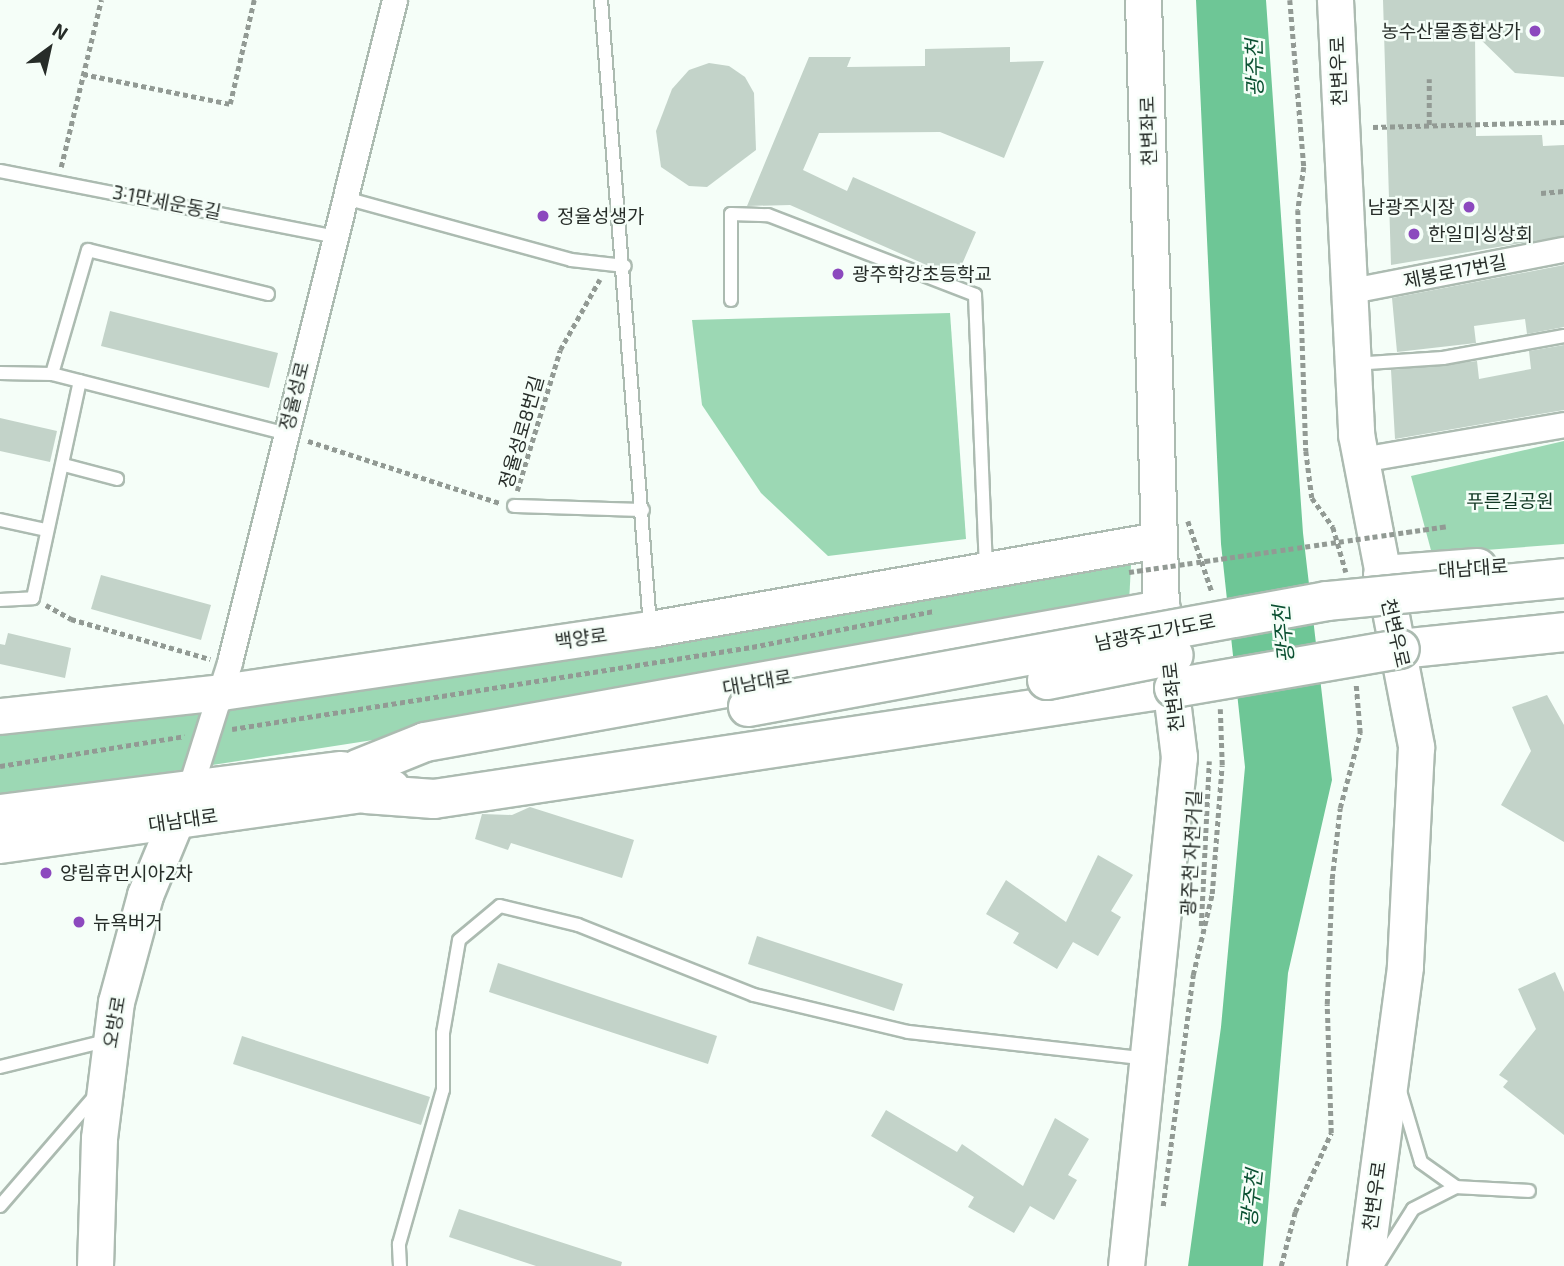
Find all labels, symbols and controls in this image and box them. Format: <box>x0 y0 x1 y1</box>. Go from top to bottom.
north arrow <box>14 14 84 84</box>
text: N <box>49 18 73 44</box>
place label: 농수산물종합상가 <box>1381 20 1521 42</box>
marker: 농수산물종합상가 <box>1527 23 1543 39</box>
street label: 천변우로 <box>1325 36 1351 106</box>
water label: 광주천 <box>1241 39 1267 97</box>
street label: 천변좌로 <box>1135 96 1161 166</box>
street label: 3·1만세운동길 <box>111 180 223 224</box>
place label: 남광주시장 <box>1368 196 1455 218</box>
marker: 남광주시장 <box>1461 199 1477 215</box>
place label: 정율성생가 <box>557 205 644 227</box>
marker: 정율성생가 <box>535 208 551 224</box>
place label: 한일미싱상회 <box>1428 223 1533 245</box>
marker: 한일미싱상회 <box>1406 226 1422 242</box>
street label: 제봉로17번길 <box>1401 250 1509 292</box>
place label: 광주학강초등학교 <box>852 263 992 285</box>
marker: 광주학강초등학교 <box>830 266 846 282</box>
street label: 정율성로 <box>274 359 314 433</box>
street label: 정율성로8번길 <box>494 373 548 491</box>
park label: 푸른길공원 <box>1466 490 1554 512</box>
street label: 대남대로 <box>1437 554 1509 582</box>
street label: 천변우로 <box>1377 596 1415 670</box>
water label: 광주천 <box>1268 604 1298 664</box>
street label: 남광주고가도로 <box>1093 609 1217 655</box>
street label: 백양로 <box>553 623 609 653</box>
street label: 천변좌로 <box>1158 661 1188 733</box>
street label: 대남대로 <box>721 665 793 699</box>
street label: 광주천 자전거길 <box>1176 789 1206 917</box>
street label: 대남대로 <box>147 804 219 836</box>
place label: 양림휴먼시아2차 <box>60 862 193 884</box>
marker: 양림휴먼시아2차 <box>38 865 54 881</box>
place label: 뉴욕버거 <box>93 911 163 933</box>
marker: 뉴욕버거 <box>71 914 87 930</box>
street label: 오방로 <box>98 994 130 1050</box>
street label: 천변우로 <box>1358 1160 1390 1232</box>
water label: 광주천 <box>1235 1168 1267 1228</box>

